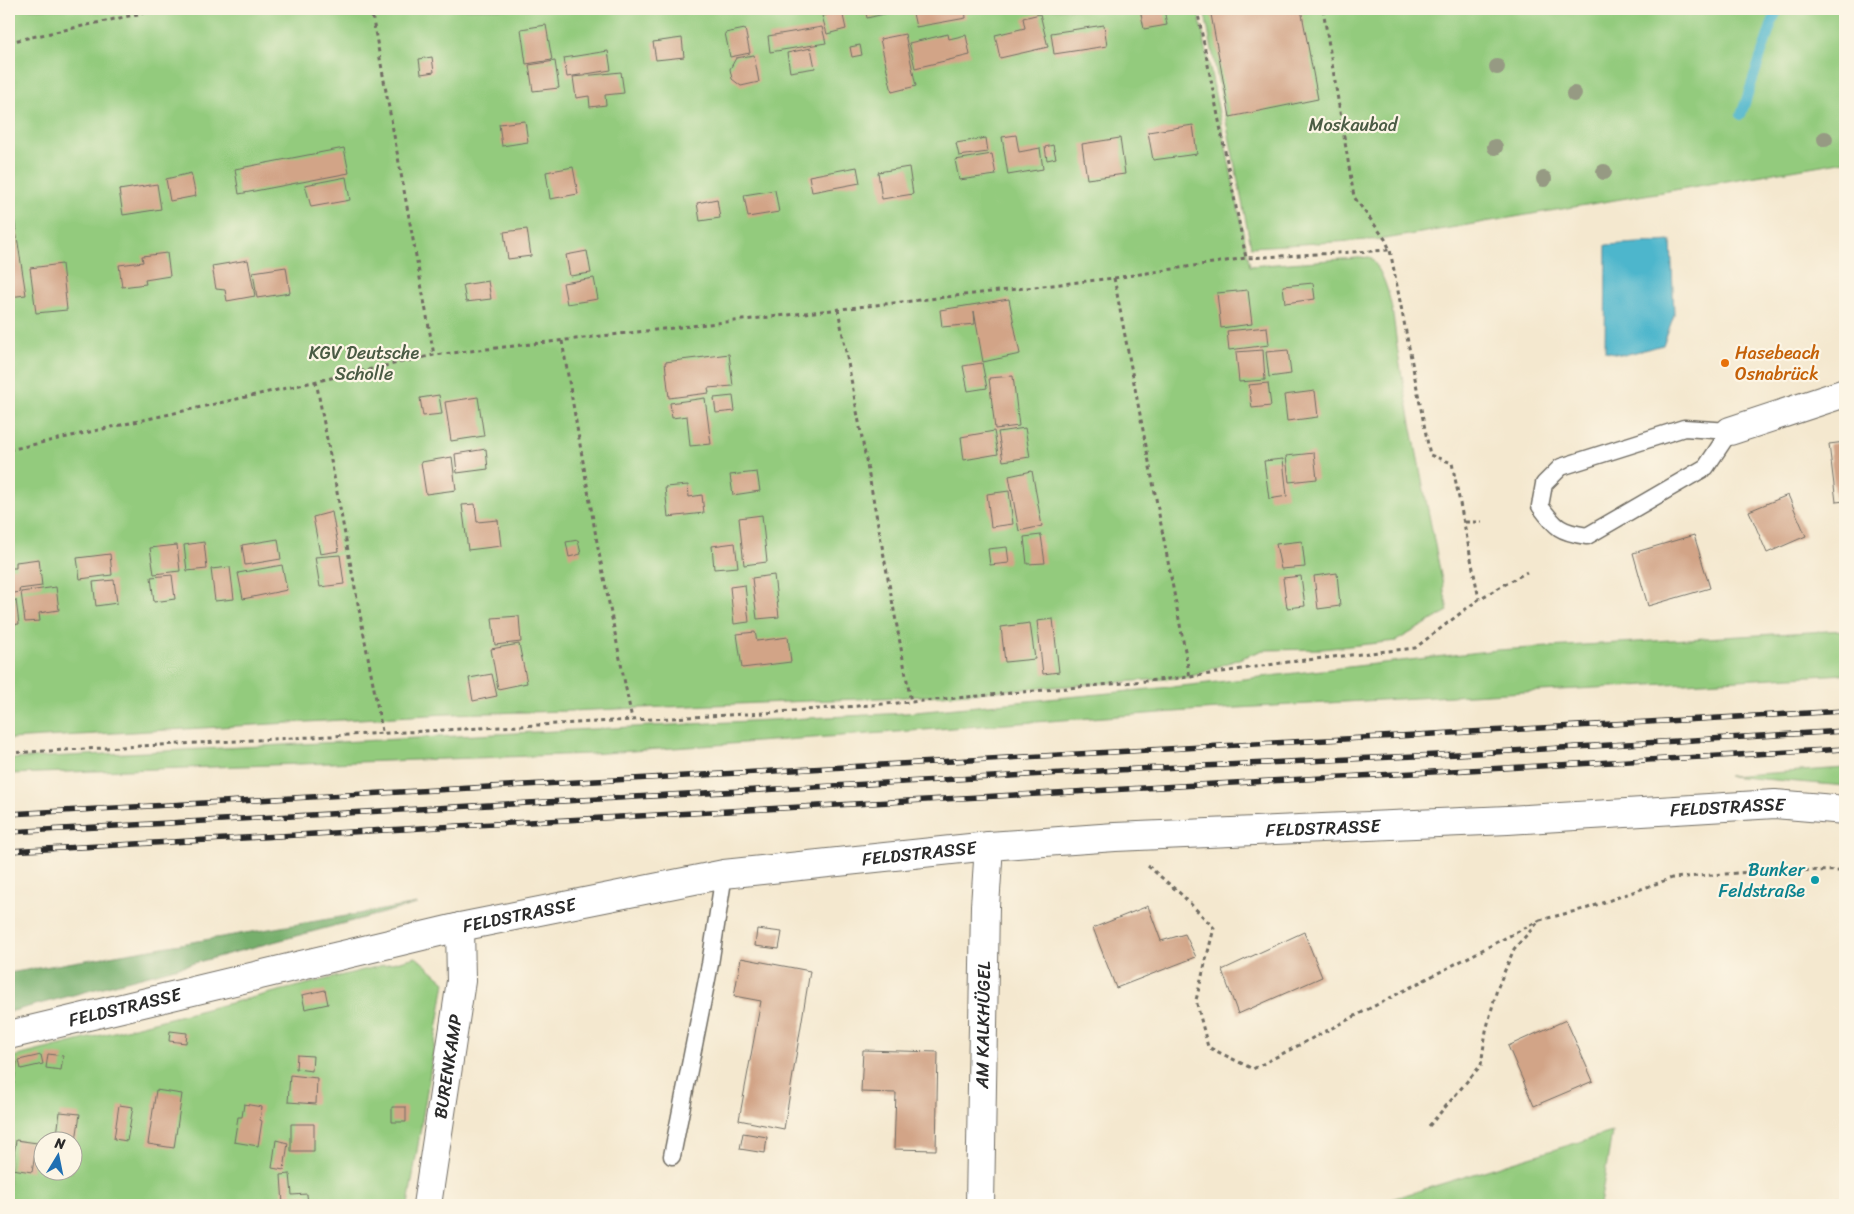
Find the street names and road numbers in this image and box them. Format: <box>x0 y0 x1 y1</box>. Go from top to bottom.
street label: FELDSTRASSE <box>1669 788 1787 826</box>
street label: FELDSTRASSE <box>1265 809 1382 846</box>
street label: FELDSTRASSE <box>860 831 979 875</box>
street label: FELDSTRASSE <box>460 888 579 942</box>
street label: AM KALKHÜGEL <box>966 960 1000 1090</box>
street label: FELDSTRASSE <box>65 978 185 1036</box>
street label: BURENKAMP <box>424 1011 472 1121</box>

